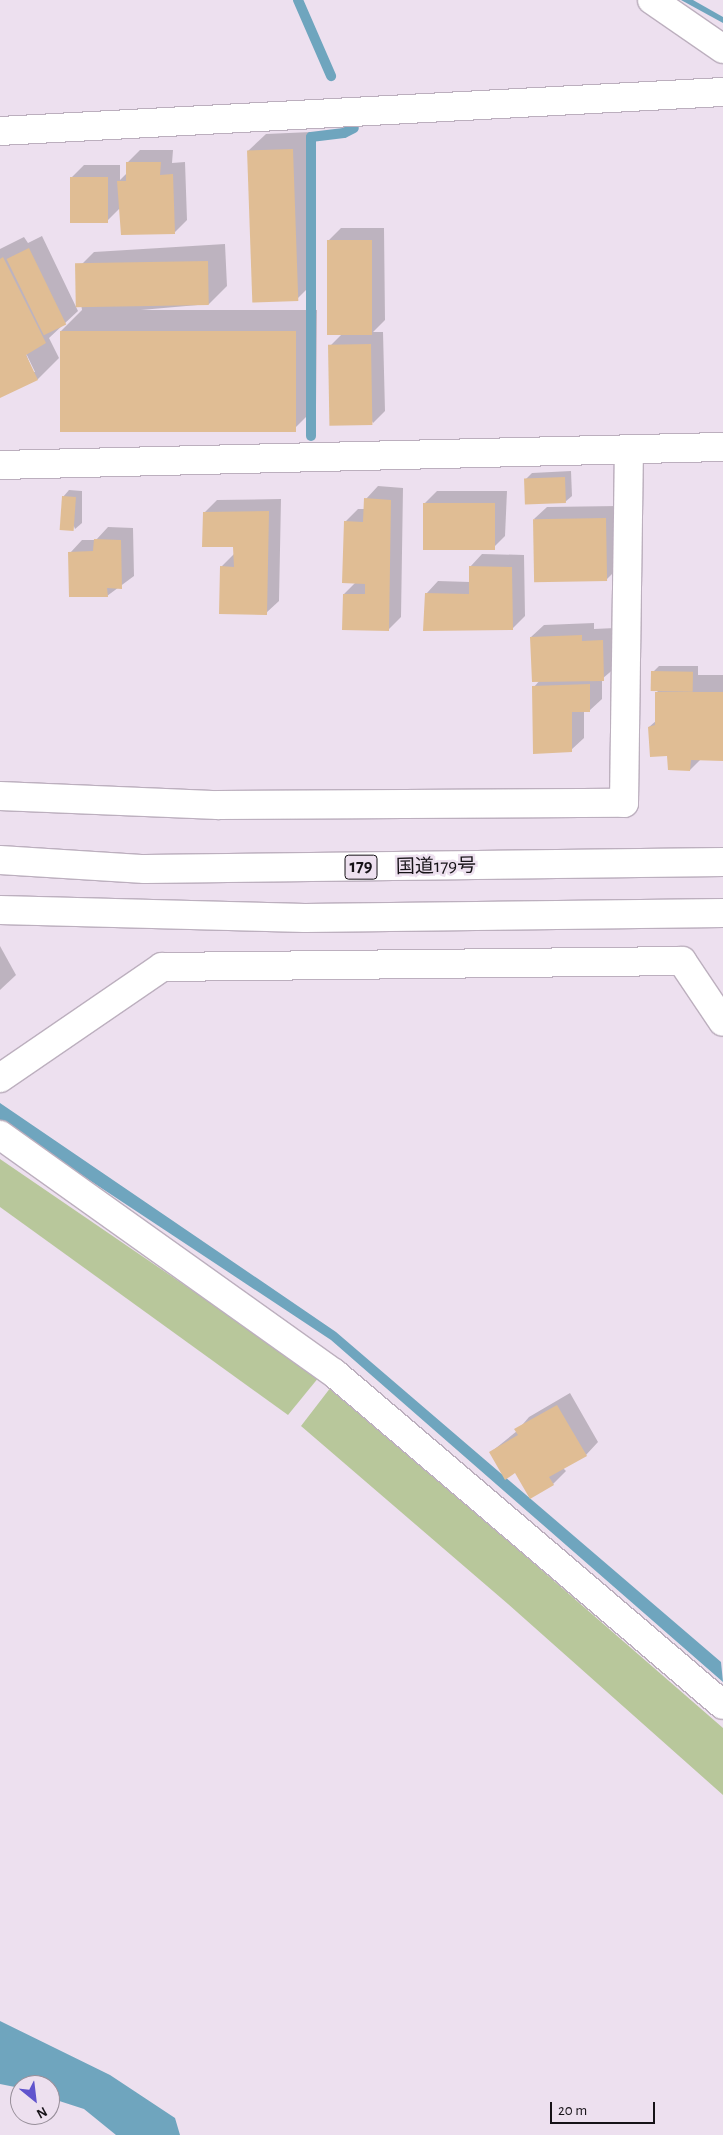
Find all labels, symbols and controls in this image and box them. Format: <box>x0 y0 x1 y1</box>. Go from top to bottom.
road number: 179 <box>344 852 378 882</box>
street label: 国道179号 <box>396 855 476 879</box>
north arrow <box>10 2075 60 2125</box>
scale bar <box>553 2092 658 2124</box>
text: 20 m <box>558 2103 587 2118</box>
text: N <box>34 2104 49 2121</box>

